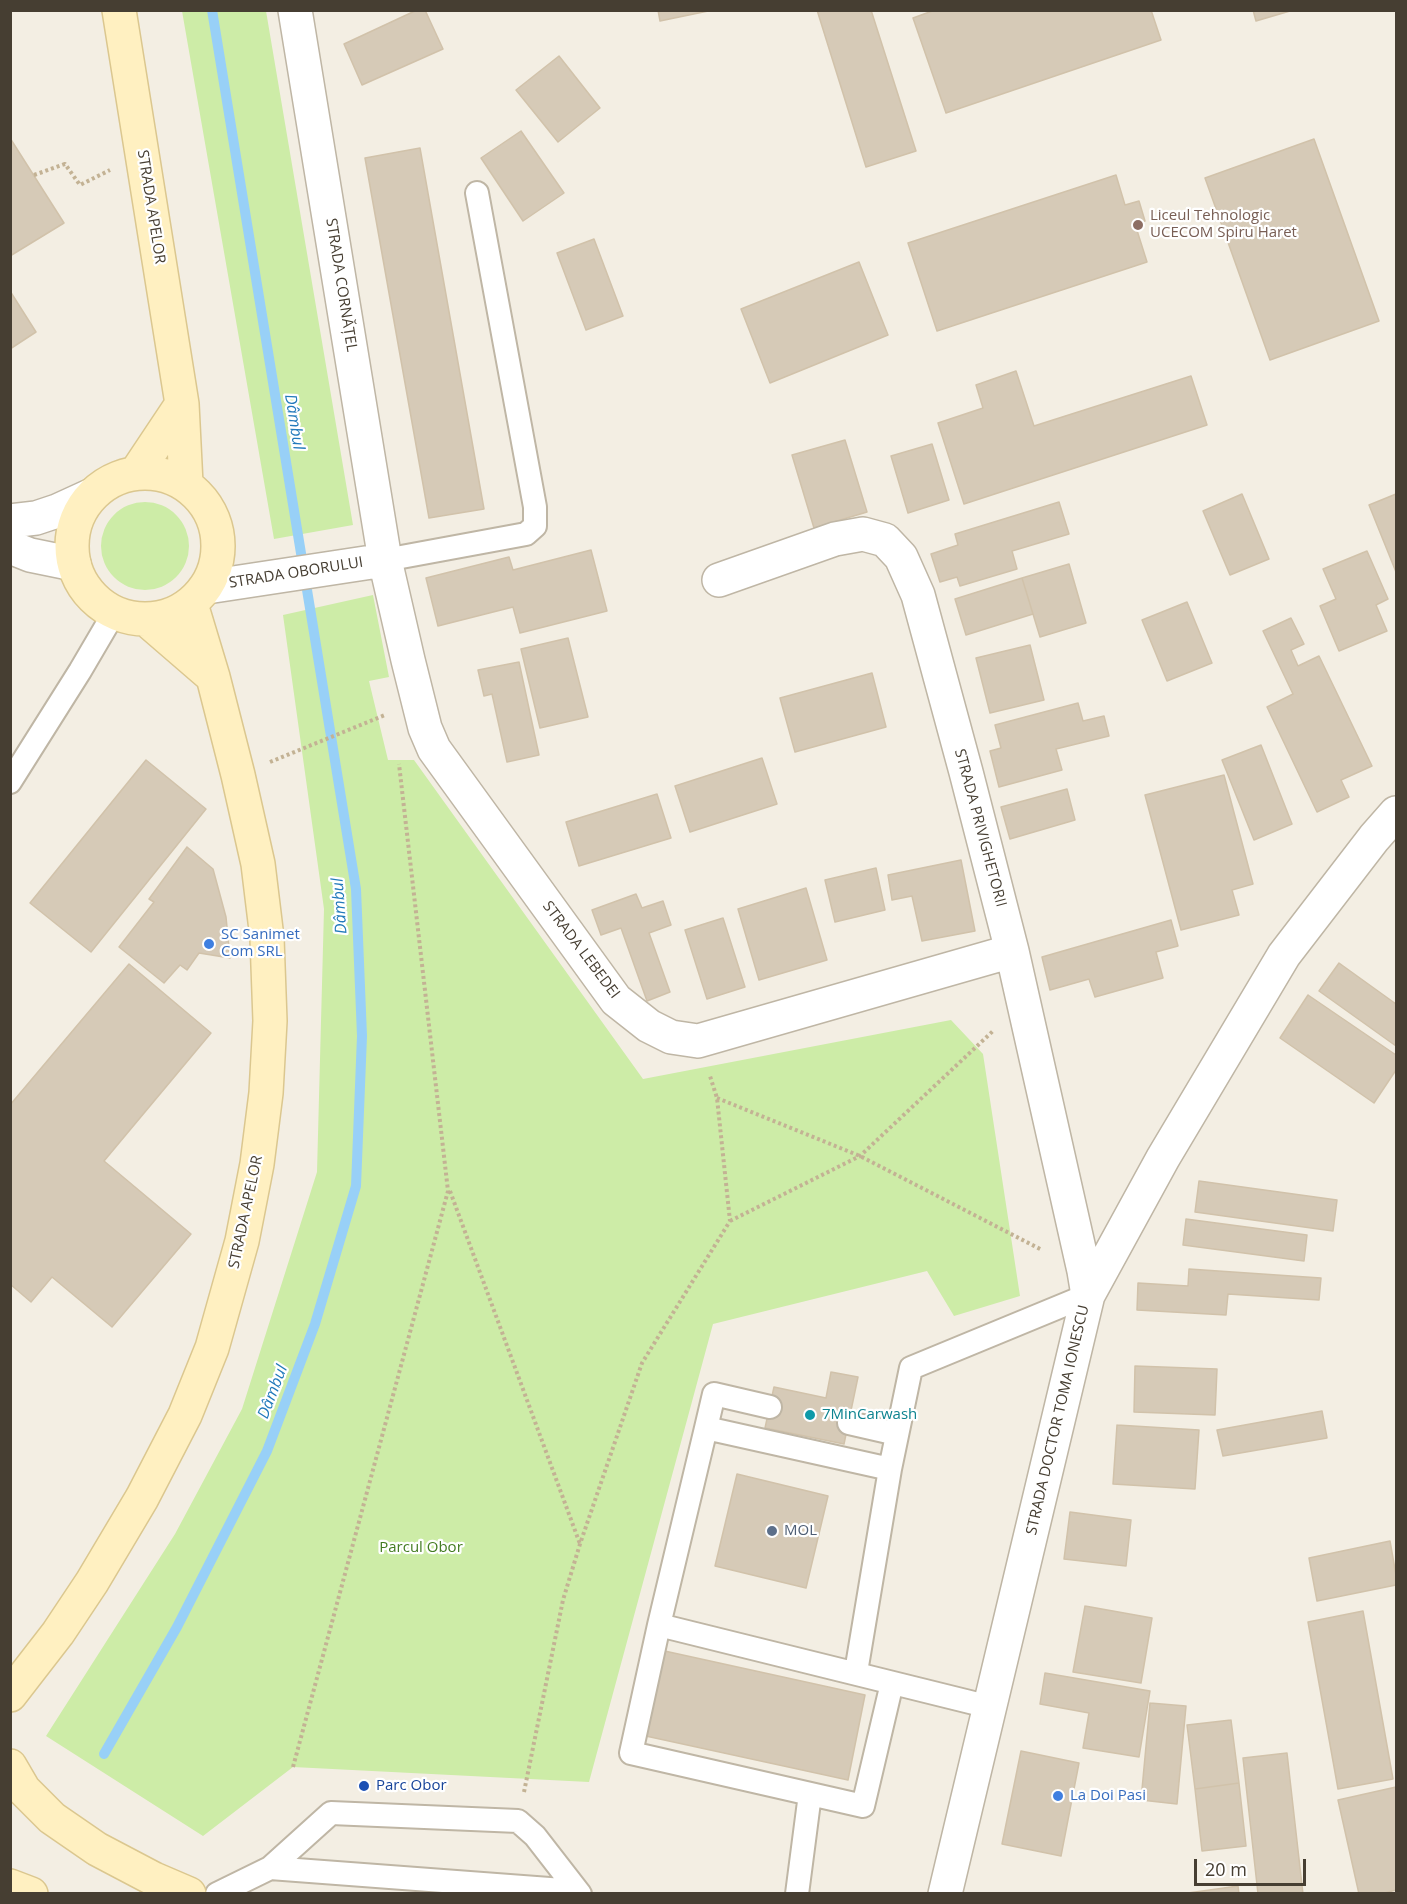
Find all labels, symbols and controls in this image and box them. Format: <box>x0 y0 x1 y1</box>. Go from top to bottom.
street label: STRADA APELOR <box>133 149 169 265</box>
place label: Liceul Tehnologic UCECOM Spiru Haret <box>1150 207 1297 242</box>
street label: STRADA CORNĂȚEL <box>322 217 360 353</box>
marker: Liceul Tehnologic UCECOM Spiru Haret <box>1131 218 1145 232</box>
water label: Dâmbul <box>280 393 308 451</box>
street label: STRADA OBORULUI <box>228 553 364 593</box>
street label: STRADA PRIVIGHETORII <box>950 747 1010 909</box>
water label: Dâmbul <box>328 877 352 935</box>
street label: STRADA LEBEDEI <box>539 898 623 1002</box>
place label: SC Sanimet Com SRL <box>221 926 300 961</box>
marker: SC Sanimet Com SRL <box>202 937 216 951</box>
street label: STRADA APELOR <box>225 1154 267 1270</box>
street label: STRADA DOCTOR TOMA IONESCU <box>1023 1303 1093 1537</box>
water label: Dâmbul <box>254 1362 292 1422</box>
place label: 7MinCarwash <box>822 1406 917 1424</box>
marker: 7MinCarwash <box>803 1408 817 1422</box>
place label: MOL <box>784 1522 817 1540</box>
marker: MOL <box>765 1524 779 1538</box>
park label: Parcul Obor <box>379 1539 463 1557</box>
place label: Parc Obor <box>376 1777 447 1795</box>
marker: Parc Obor <box>357 1779 371 1793</box>
place label: La Doi Pasi <box>1070 1787 1146 1805</box>
marker: La Doi Pasi <box>1051 1789 1065 1803</box>
scale bar <box>1197 1847 1310 1885</box>
text: 20 m <box>1205 1857 1247 1881</box>

